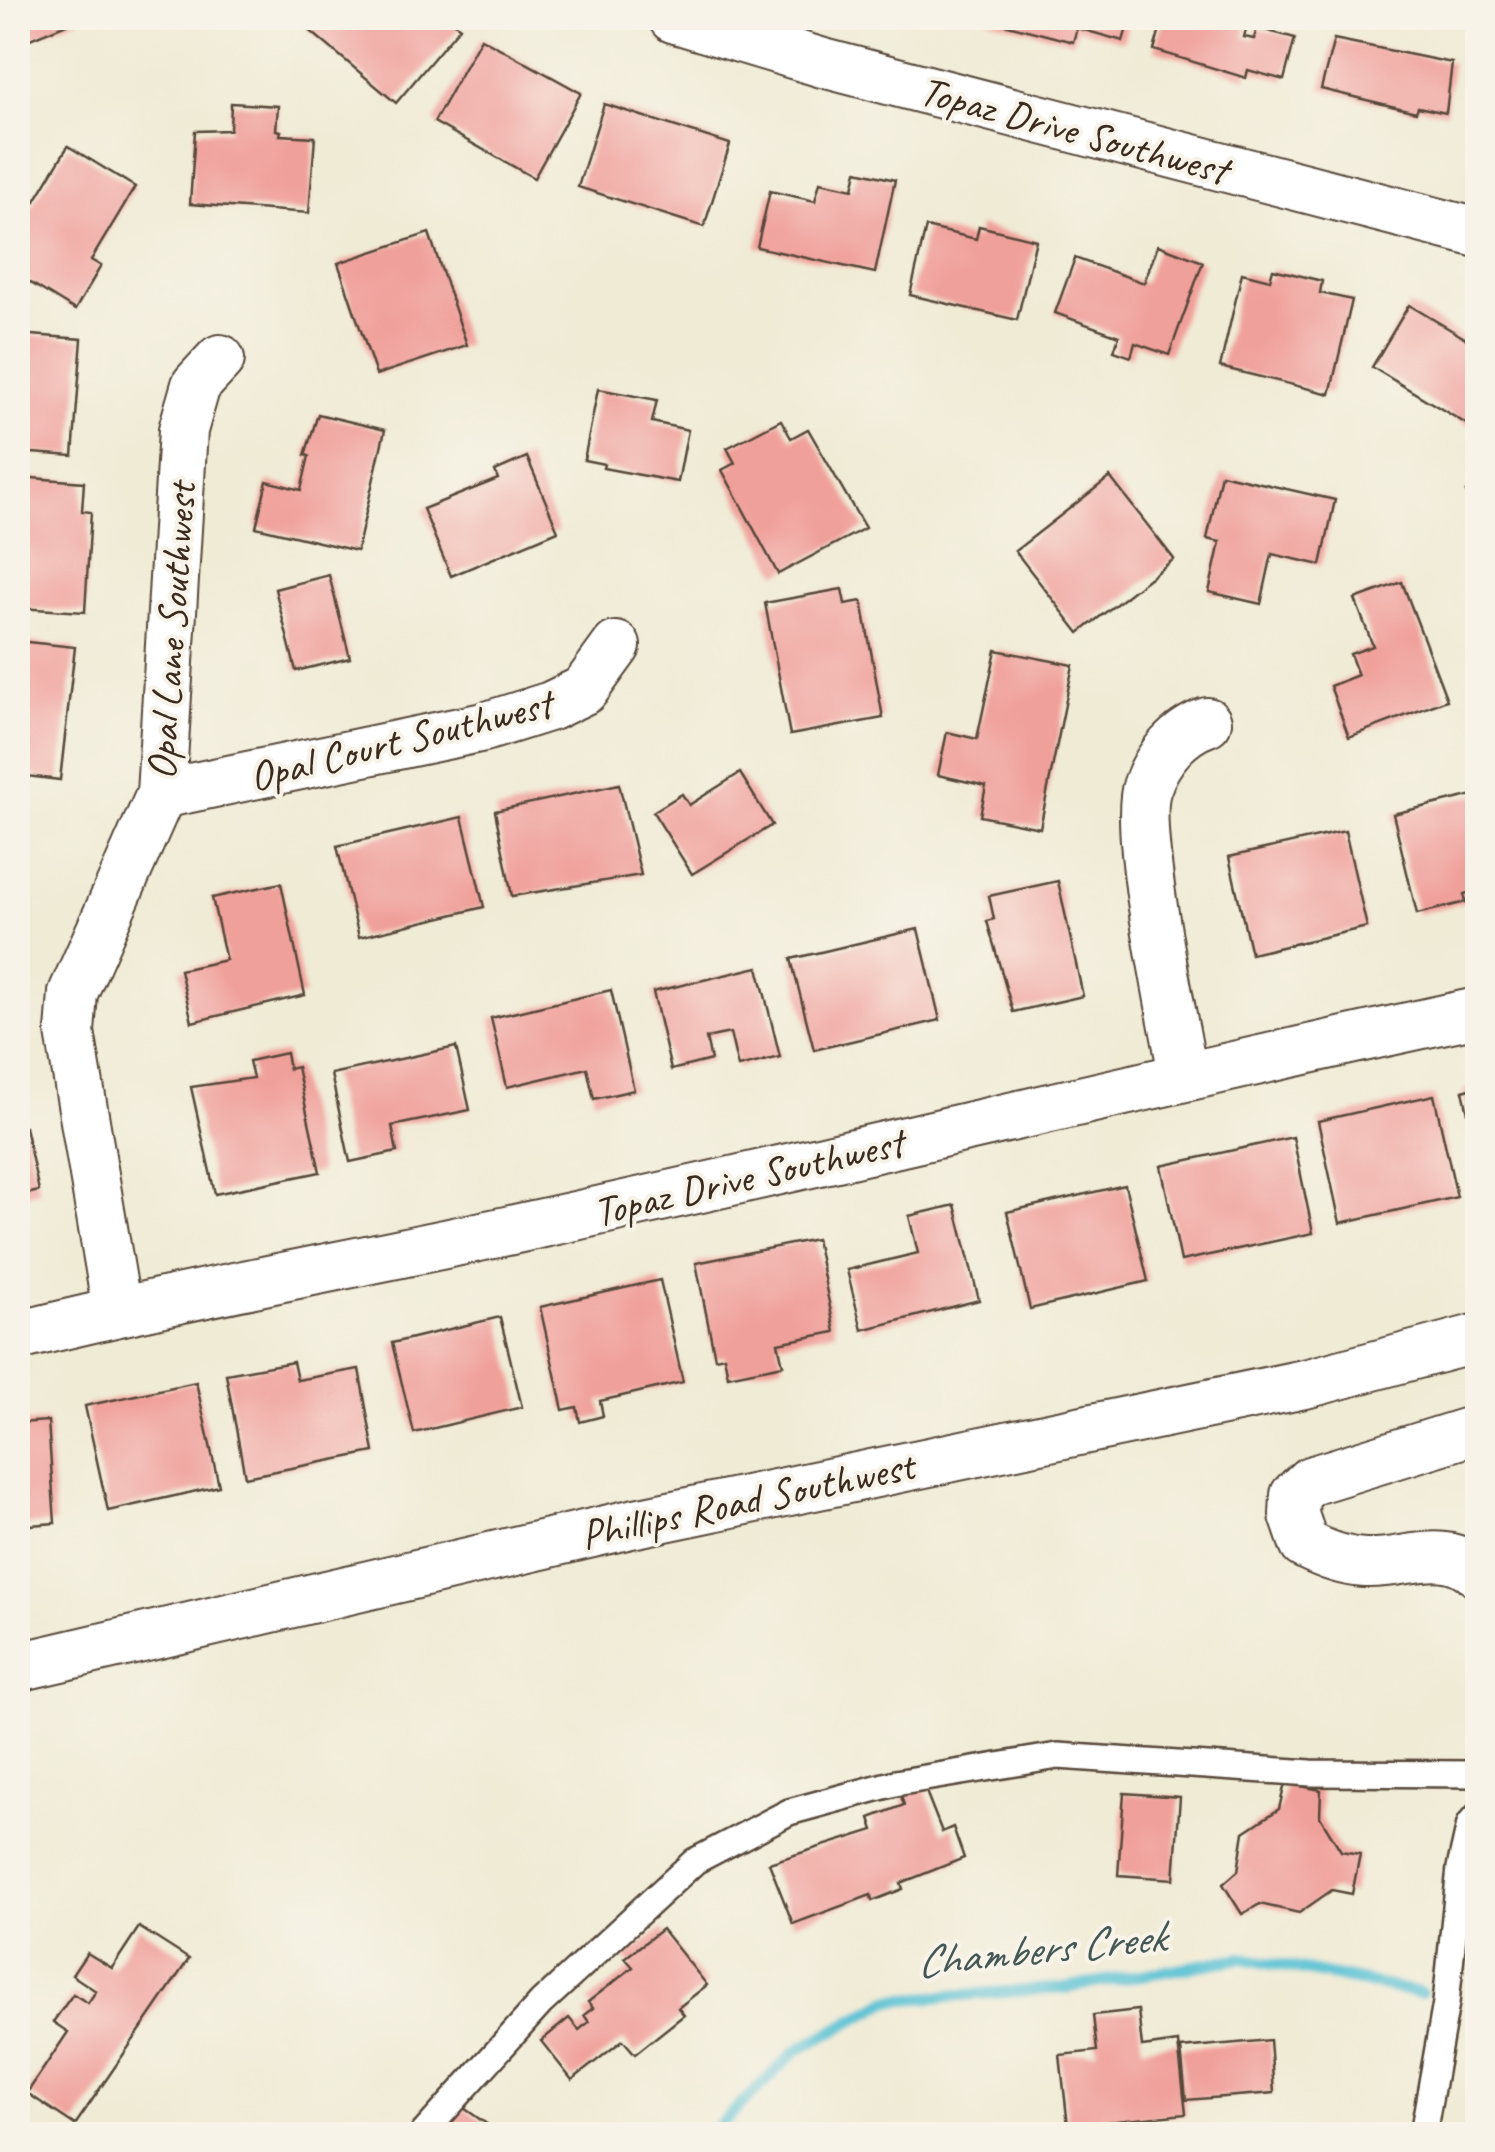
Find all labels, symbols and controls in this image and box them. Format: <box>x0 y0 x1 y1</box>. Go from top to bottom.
street label: Topaz Drive Southwest <box>914 64 1238 198</box>
street label: Opal Lane Southwest <box>135 477 209 781</box>
street label: Opal Court Southwest <box>244 676 562 804</box>
street label: Topaz Drive Southwest <box>588 1115 913 1239</box>
street label: Phillips Road Southwest <box>576 1438 923 1562</box>
water label: Chambers Creek <box>913 1907 1175 1991</box>

